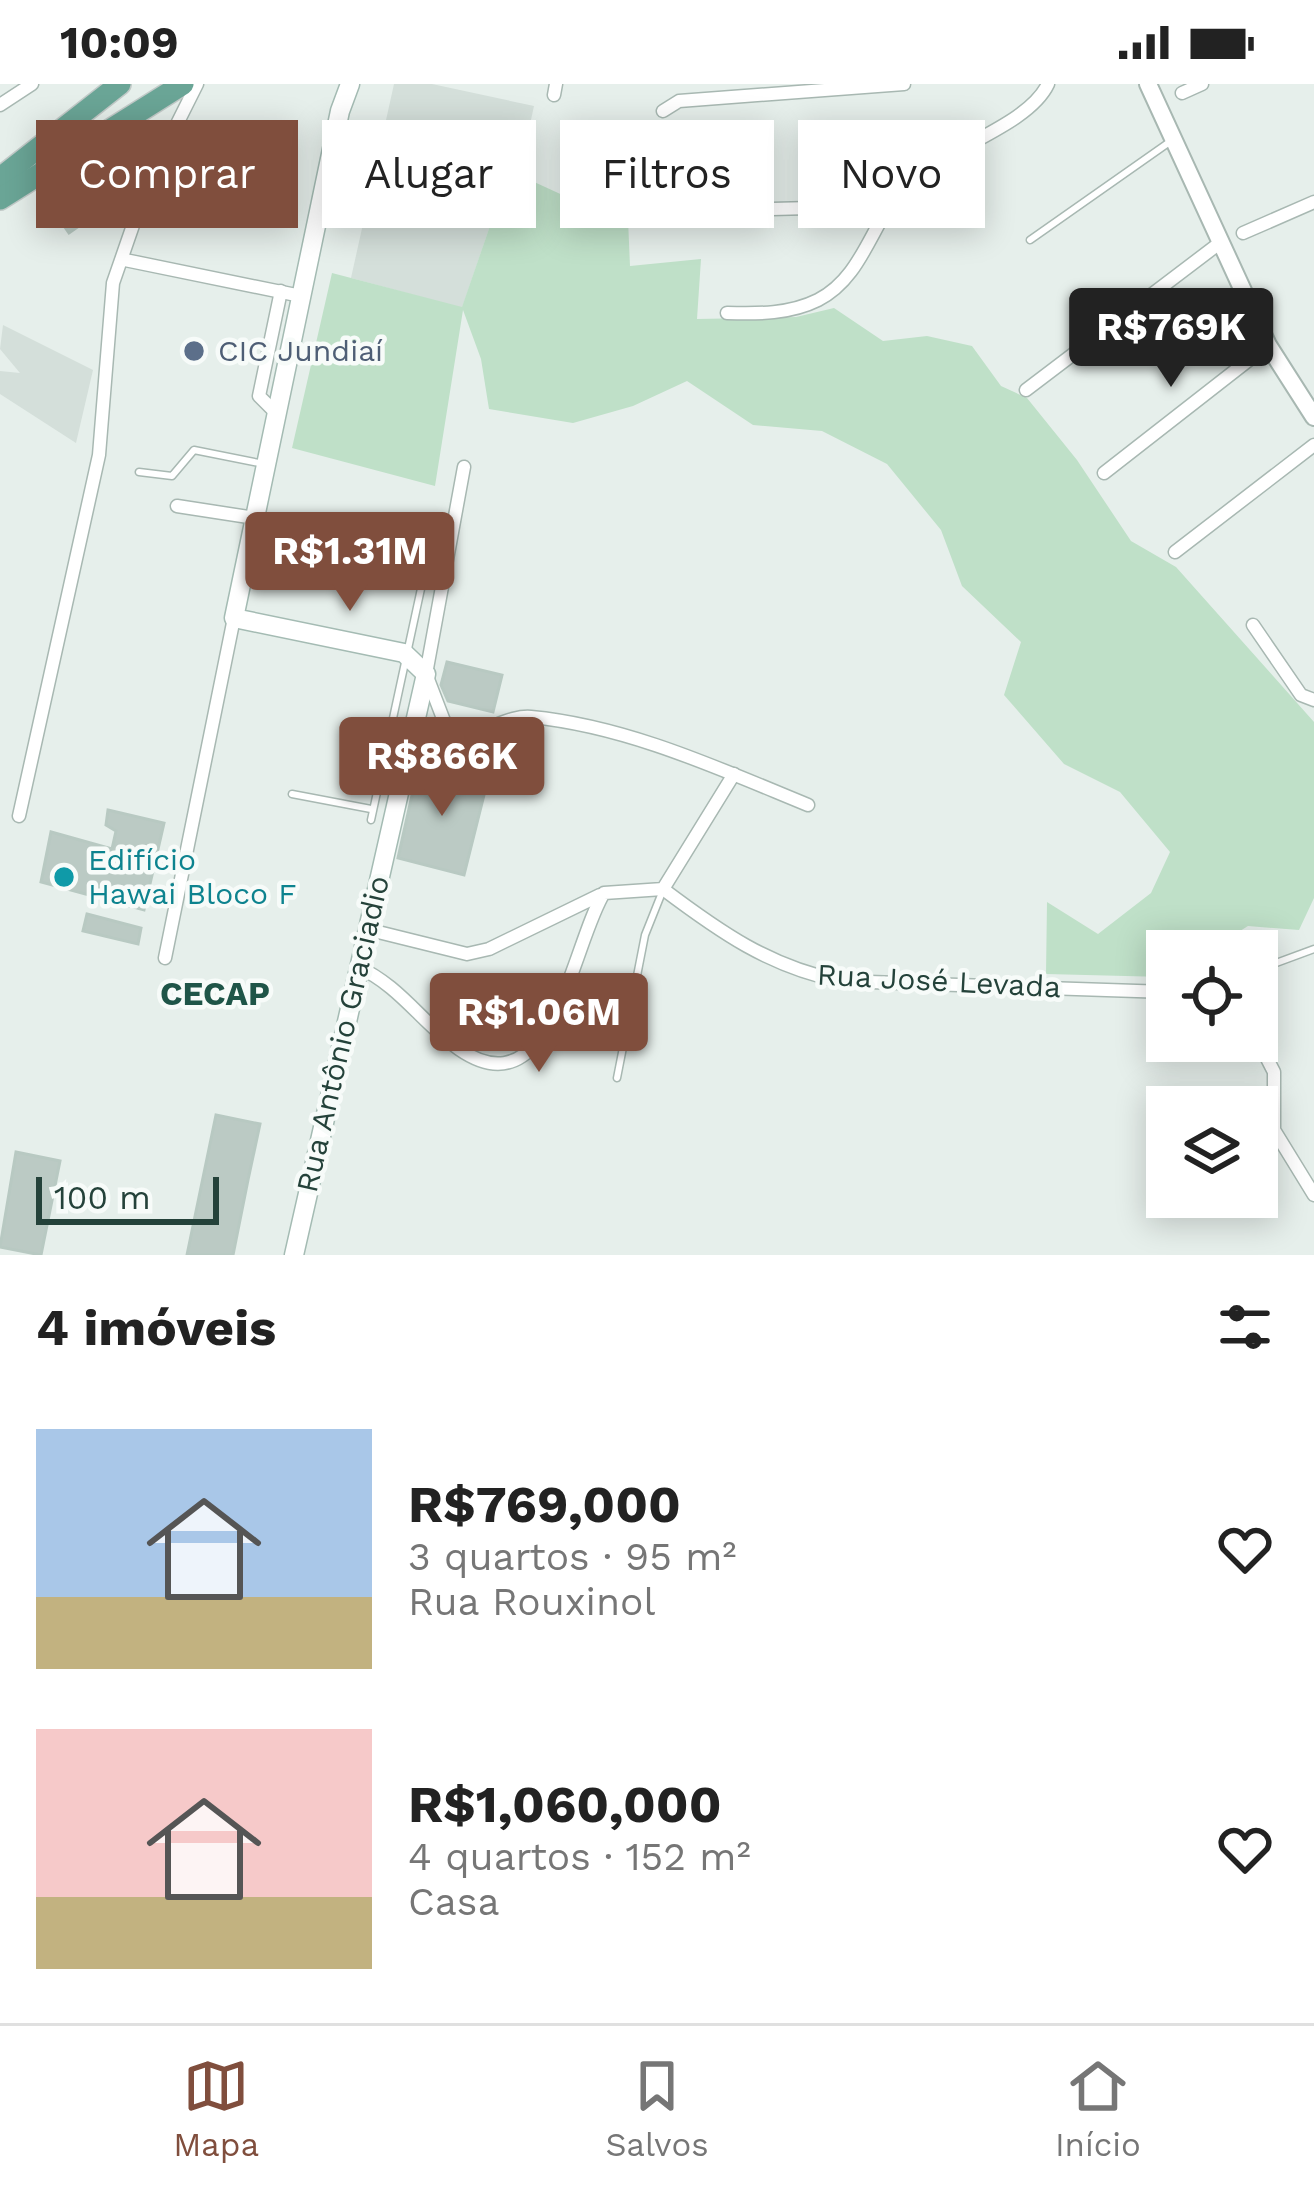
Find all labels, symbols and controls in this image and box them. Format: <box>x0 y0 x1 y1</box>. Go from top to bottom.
text: 10:09 <box>60 16 179 69</box>
chip: Comprar <box>36 120 298 228</box>
chip: Alugar <box>322 120 536 228</box>
chip: Filtros <box>560 120 774 228</box>
chip: Novo <box>798 120 985 228</box>
pin: R$769K <box>1073 288 1269 390</box>
text: R$769K <box>1096 304 1246 349</box>
place label: CIC Jundiaí <box>218 333 383 368</box>
marker: CIC Jundiaí <box>181 338 207 364</box>
pin: R$1.31M <box>239 512 461 614</box>
text: R$1.31M <box>272 528 428 573</box>
pin: R$866K <box>344 717 540 819</box>
text: R$866K <box>366 733 518 778</box>
place label: Edifício Hawai Bloco F <box>88 842 297 911</box>
marker: Edifício Hawai Bloco F <box>51 864 77 890</box>
street label: Rua Antônio Graciadio <box>289 872 396 1196</box>
map controls <box>1146 930 1278 1218</box>
button: locate <box>1146 930 1278 1062</box>
street label: Rua José Levada <box>816 957 1062 1004</box>
pin: R$1.06M <box>428 973 650 1075</box>
district label: CECAP <box>160 974 270 1013</box>
text: R$1.06M <box>457 989 621 1034</box>
button: layers <box>1146 1086 1278 1218</box>
scale bar <box>36 1171 219 1224</box>
text: 100 m <box>54 1178 151 1217</box>
icon: filters <box>1212 1294 1278 1360</box>
text: 4 imóveis <box>36 1298 276 1357</box>
text: R$769,000 <box>408 1475 681 1534</box>
icon: home <box>132 1477 276 1621</box>
icon: heart <box>1212 1516 1278 1582</box>
text: 3 quartos · 95 m² <box>408 1534 737 1579</box>
text: Rua Rouxinol <box>408 1579 655 1624</box>
text: R$1,060,000 <box>408 1775 722 1834</box>
icon: home <box>132 1777 276 1921</box>
icon: heart <box>1212 1816 1278 1882</box>
text: 4 quartos · 152 m² <box>408 1834 751 1879</box>
text: Casa <box>408 1879 499 1924</box>
tab: Mapa <box>173 2053 259 2164</box>
tab: Salvos <box>605 2053 709 2164</box>
tab: Início <box>1055 2053 1141 2164</box>

